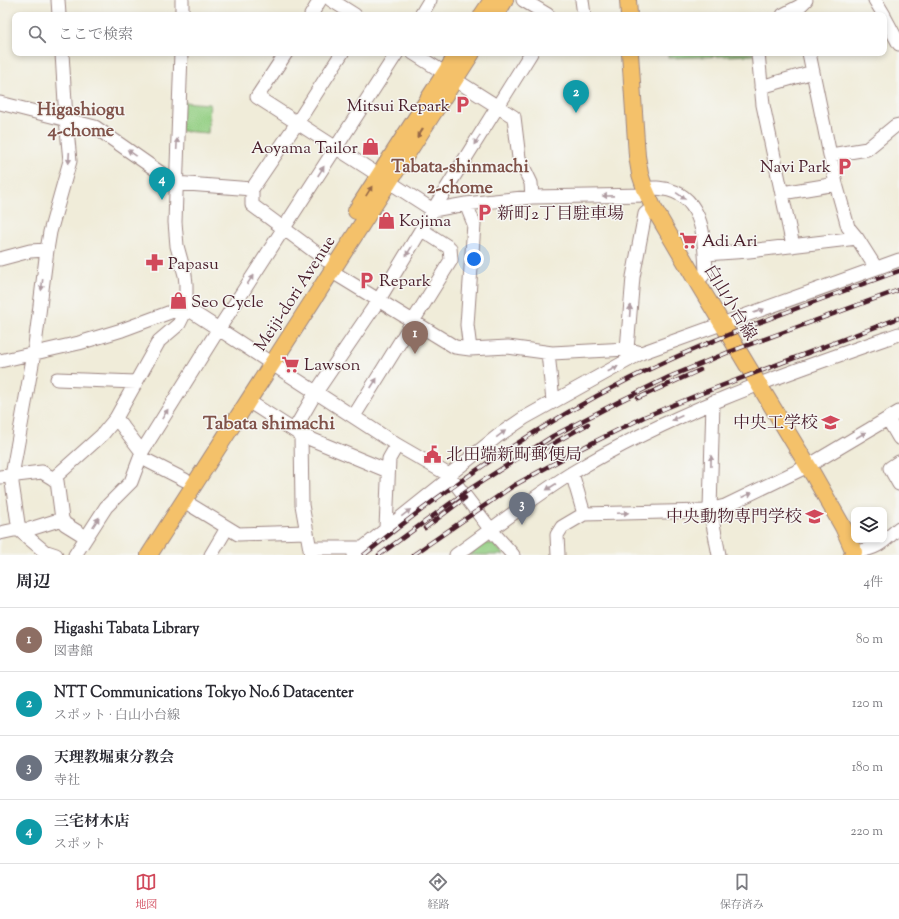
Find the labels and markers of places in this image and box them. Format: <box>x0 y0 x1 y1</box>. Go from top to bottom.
pin: 2 <box>563 80 589 113</box>
place label: Mitsui Repark <box>347 95 450 119</box>
parking icon: Mitsui Repark <box>453 95 473 115</box>
place label: Aoyama Tailor <box>251 137 359 161</box>
shop icon: Aoyama Tailor <box>361 137 381 157</box>
place label: Navi Park <box>760 156 831 180</box>
parking icon: Navi Park <box>834 156 854 176</box>
pin: 4 <box>149 167 175 200</box>
parking icon: 新町2丁目駐車場 <box>474 203 494 223</box>
place label: 新町2丁目駐車場 <box>497 203 624 227</box>
shop icon: Kojima <box>376 210 396 230</box>
place label: Kojima <box>399 210 451 234</box>
supermarket icon: Adi Ari <box>679 230 699 250</box>
place label: Adi Ari <box>702 230 758 254</box>
pharmacy icon: Papasu <box>145 253 165 273</box>
place label: Papasu <box>168 253 219 277</box>
parking icon: Repark <box>356 270 376 290</box>
place label: Repark <box>379 270 431 294</box>
shop icon: Seo Cycle <box>168 291 188 311</box>
place label: Seo Cycle <box>191 291 264 315</box>
pin: 1 <box>402 321 428 354</box>
supermarket icon: Lawson <box>281 354 301 374</box>
place label: Lawson <box>304 354 361 378</box>
place label: 中央工学校 <box>733 412 818 436</box>
school or university icon: 中央工学校 <box>821 412 841 432</box>
public building icon: 北田端新町郵便局 <box>423 444 443 464</box>
place label: 北田端新町郵便局 <box>446 444 582 468</box>
pin: 3 <box>509 492 535 525</box>
place label: 中央動物専門学校 <box>666 506 802 530</box>
school or university icon: 中央動物専門学校 <box>805 506 825 526</box>

